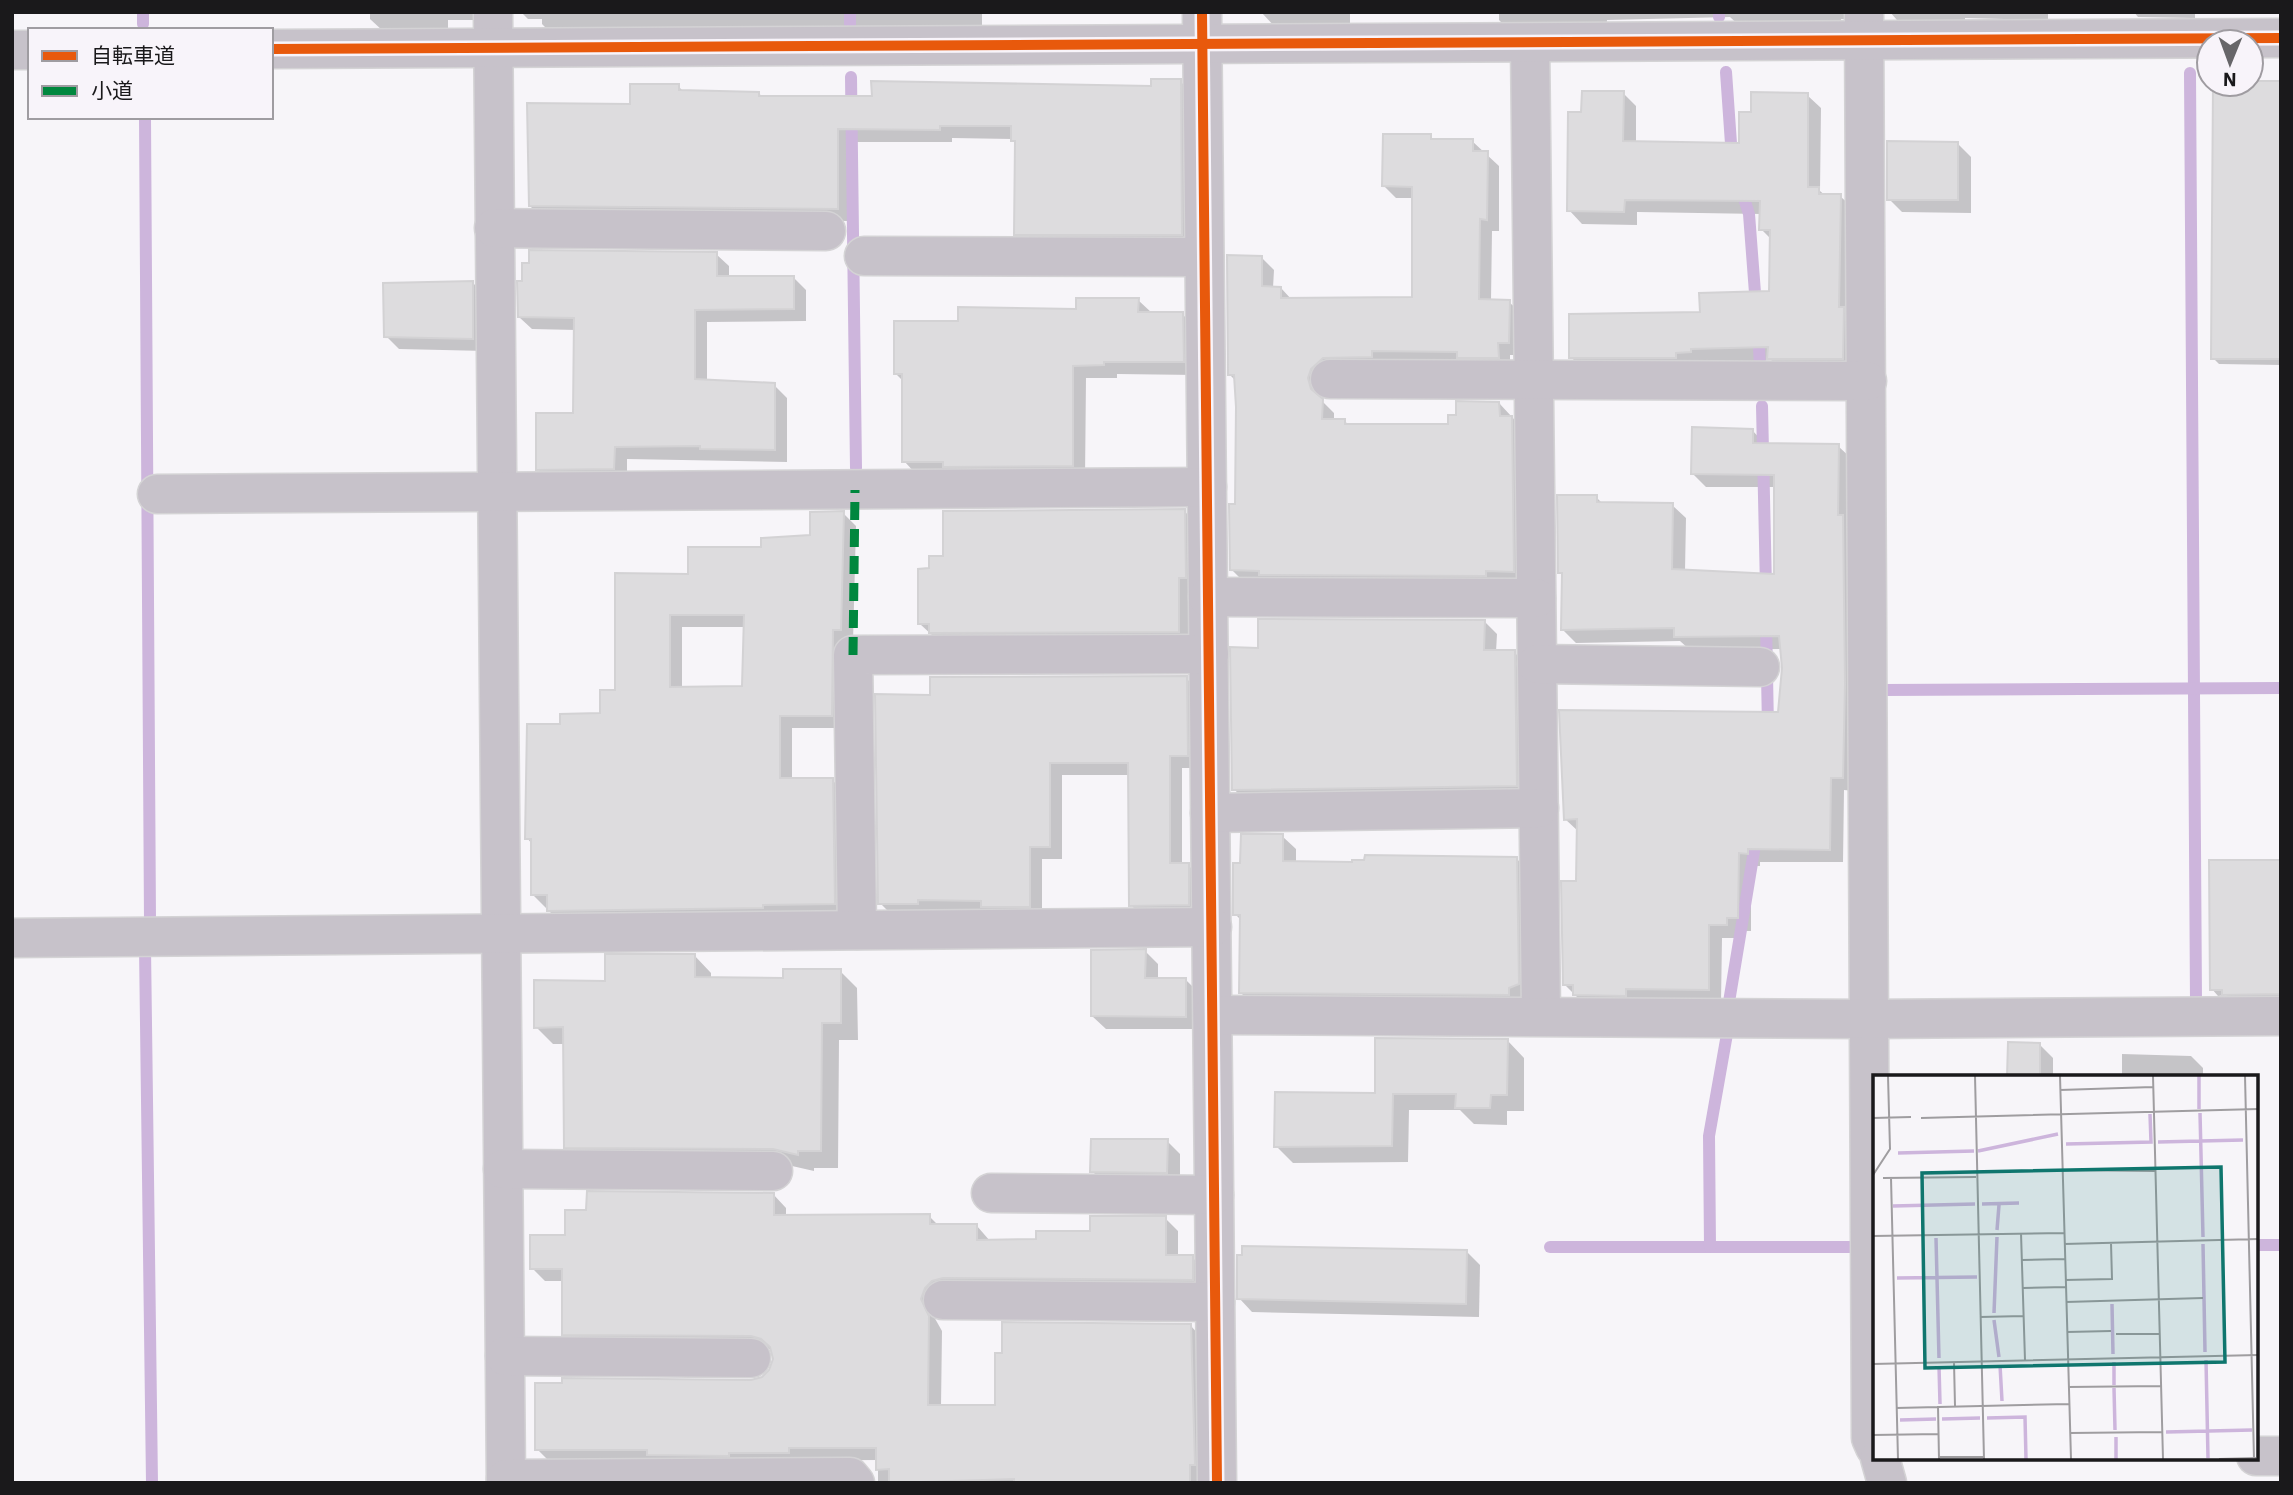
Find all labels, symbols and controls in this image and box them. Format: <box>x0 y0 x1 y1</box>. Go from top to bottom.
legend <box>28 28 273 119</box>
north arrow <box>2195 28 2265 98</box>
text: 自転車道 <box>91 41 175 69</box>
text: N <box>2223 68 2237 92</box>
text: 小道 <box>91 76 133 104</box>
inset map <box>1873 1075 2258 1460</box>

